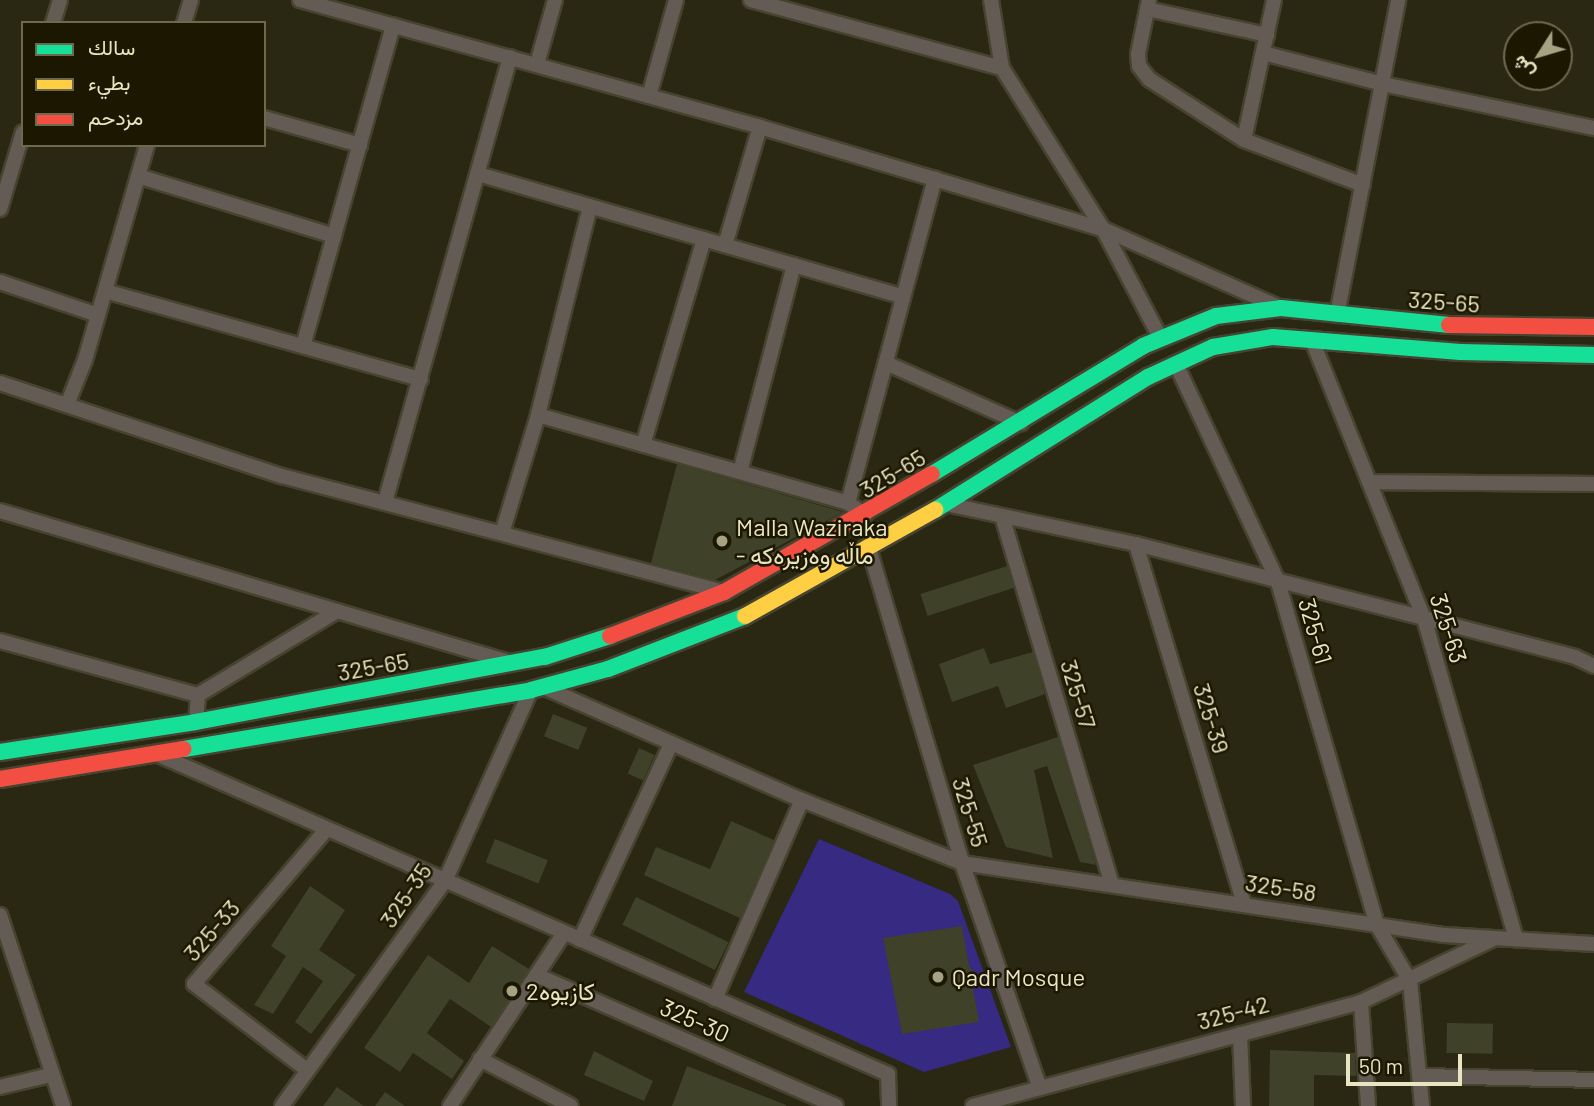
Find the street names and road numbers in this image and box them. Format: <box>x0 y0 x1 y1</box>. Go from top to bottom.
street label: 325-65 <box>1407 284 1481 318</box>
street label: 325-65 <box>854 442 930 504</box>
street label: 325-63 <box>1424 589 1474 667</box>
street label: 325-61 <box>1293 595 1339 667</box>
street label: 325-65 <box>335 646 411 686</box>
street label: 325-57 <box>1055 656 1103 732</box>
street label: 325-39 <box>1188 679 1236 757</box>
street label: 325-55 <box>947 774 995 850</box>
street label: 325-35 <box>373 857 437 933</box>
street label: 325-58 <box>1243 867 1319 907</box>
street label: 325-33 <box>177 893 245 967</box>
street label: 325-42 <box>1194 989 1272 1035</box>
street label: 325-30 <box>656 992 734 1048</box>

